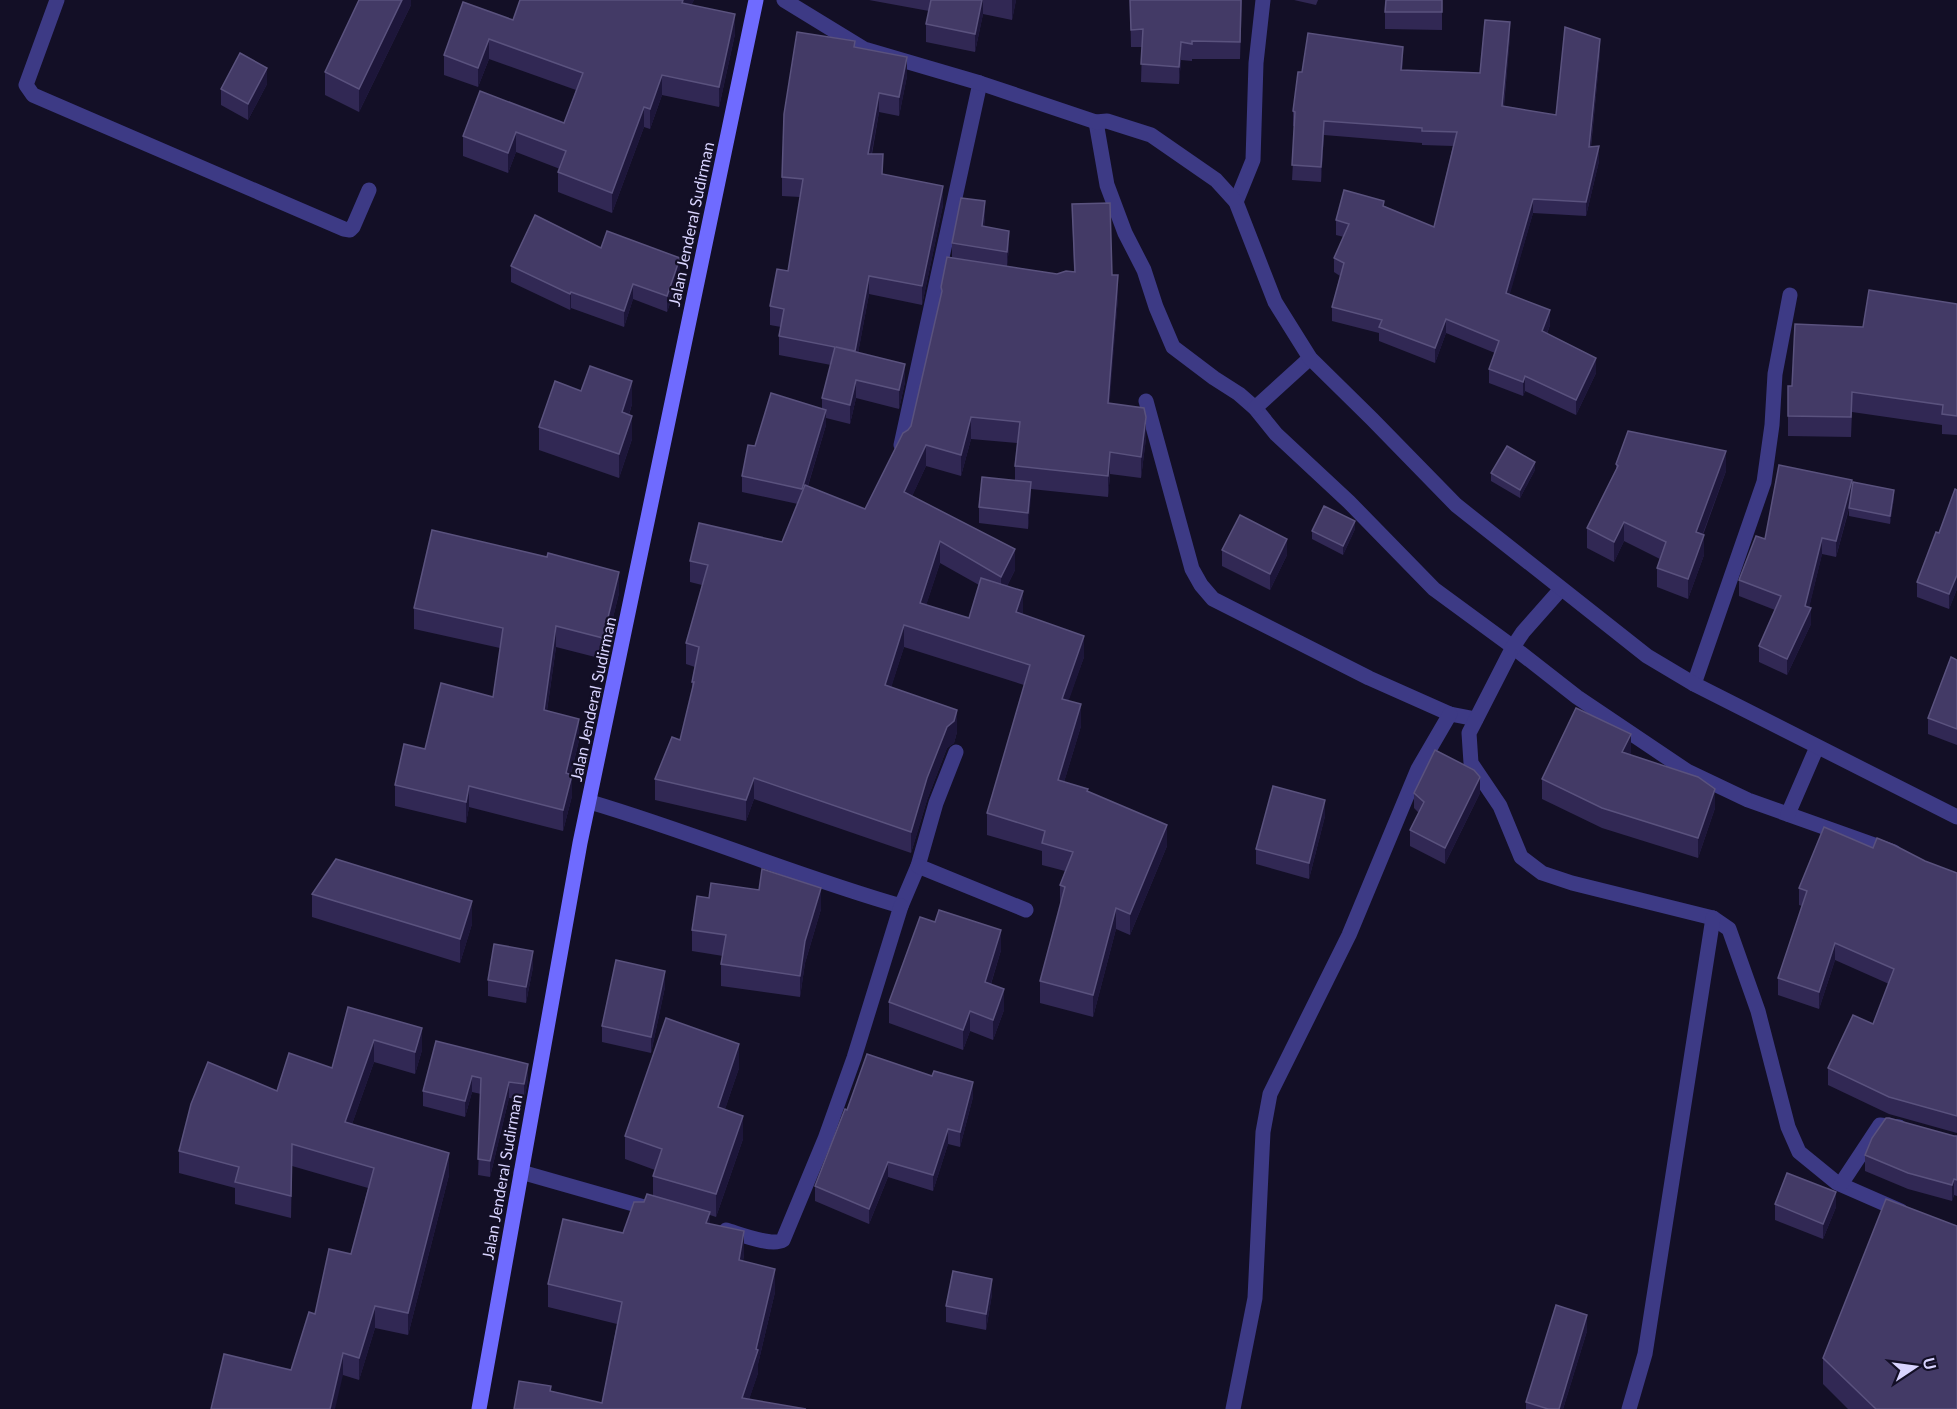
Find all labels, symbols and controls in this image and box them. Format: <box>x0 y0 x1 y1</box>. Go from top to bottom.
street label: Jalan Jenderal Sudirman <box>664 140 717 308</box>
street label: Jalan Jenderal Sudirman <box>566 615 619 783</box>
street label: Jalan Jenderal Sudirman <box>478 1093 525 1261</box>
north arrow <box>1885 1337 1945 1397</box>
text: U <box>1920 1356 1941 1371</box>

